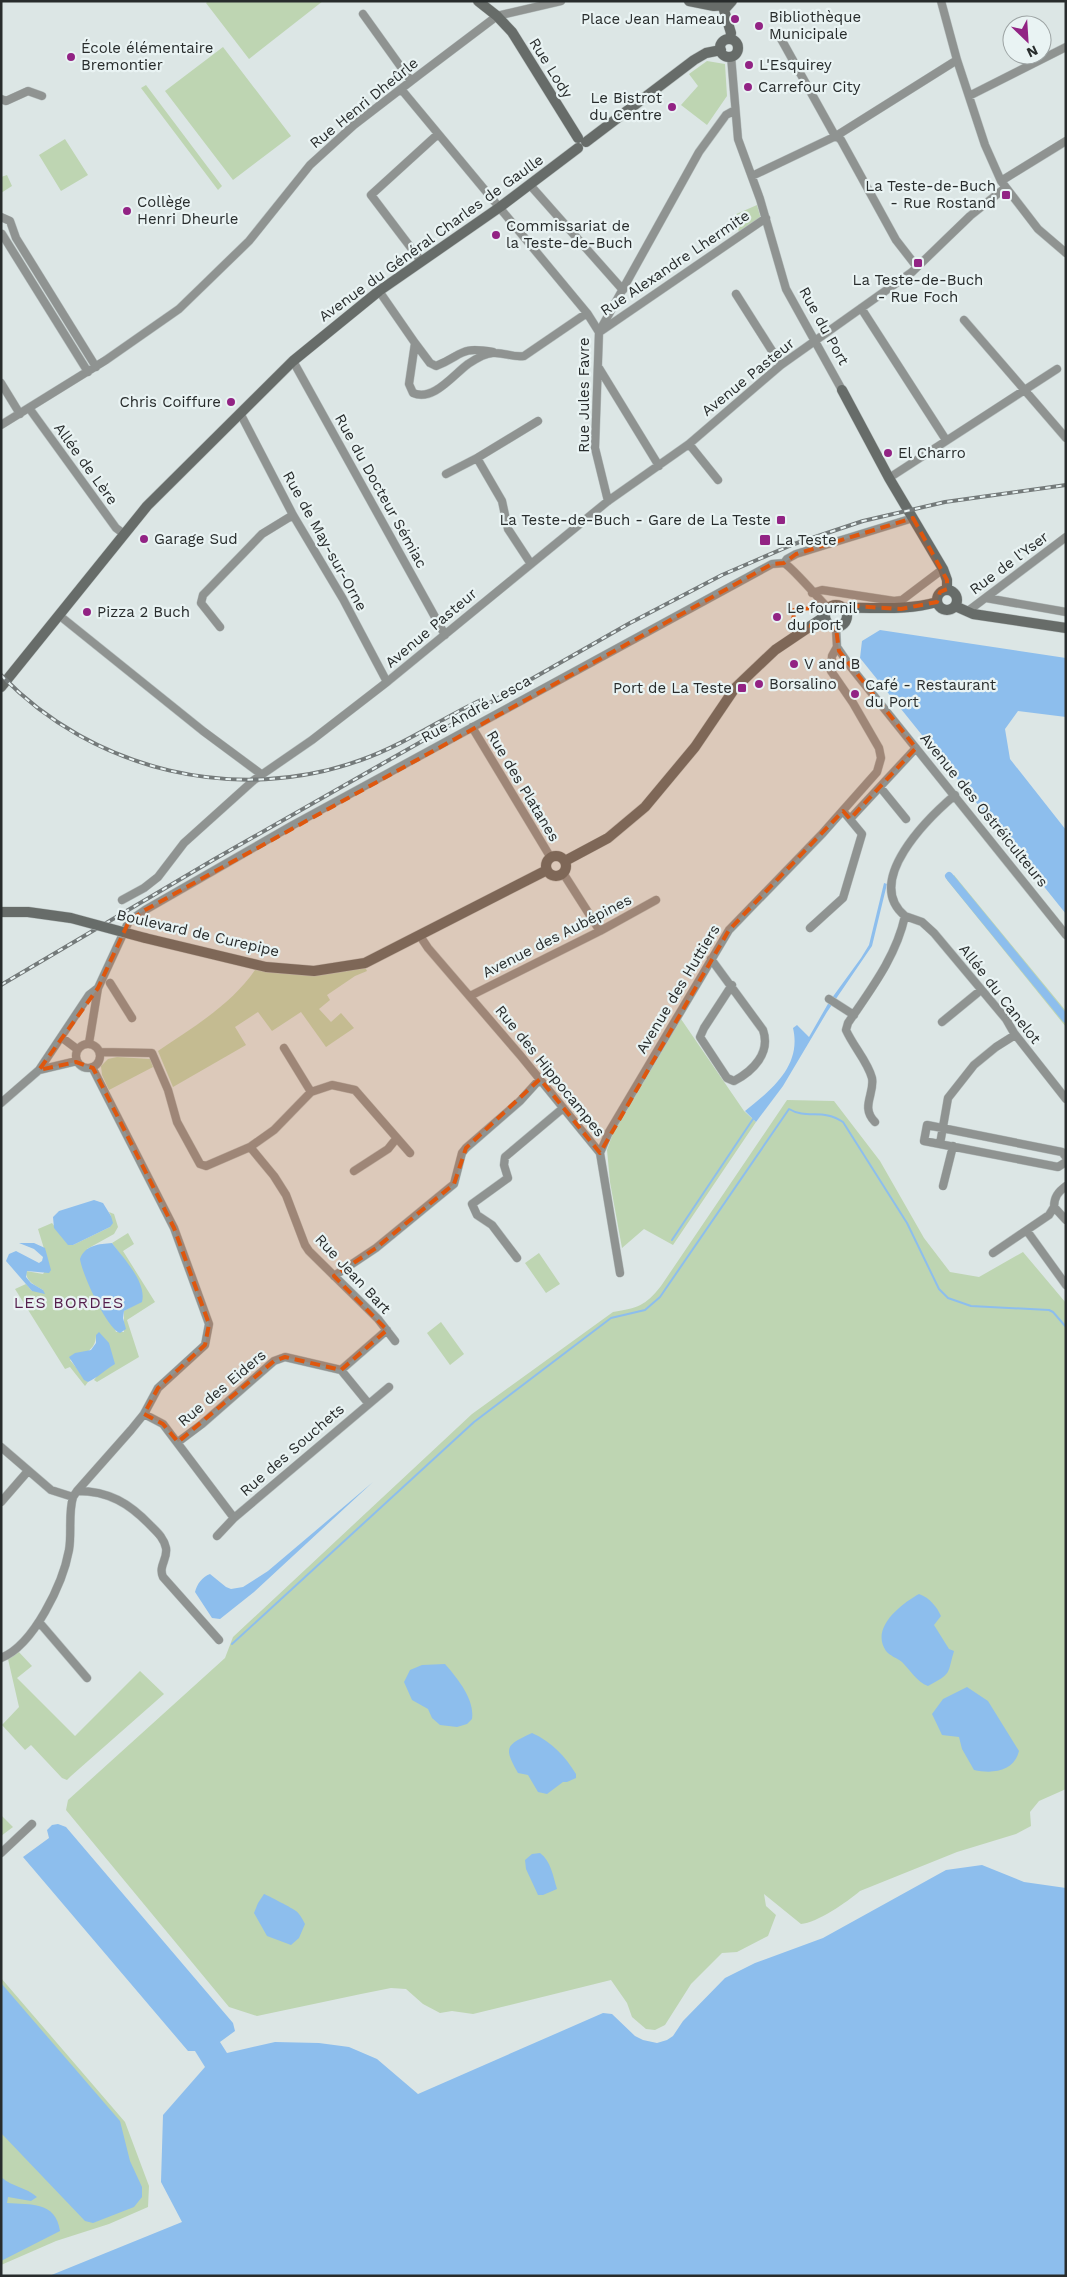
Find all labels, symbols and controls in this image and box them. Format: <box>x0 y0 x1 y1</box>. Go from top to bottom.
place label: Bibliothèque Municipale <box>769 8 861 43</box>
place label: Place Jean Hameau <box>581 10 725 28</box>
marker: Place Jean Hameau <box>729 13 741 25</box>
north arrow <box>1002 15 1052 65</box>
marker: Bibliothèque Municipale <box>753 20 765 32</box>
street label: Rue Lody <box>525 35 577 102</box>
place label: École élémentaire Bremontier <box>81 39 213 74</box>
text: N <box>1024 42 1041 61</box>
marker: École élémentaire Bremontier <box>65 51 77 63</box>
street label: Rue Henri Dheûrle <box>306 54 422 152</box>
place label: L'Esquirey <box>759 56 832 74</box>
marker: L'Esquirey <box>743 59 755 71</box>
place label: Carrefour City <box>758 78 861 96</box>
marker: Carrefour City <box>742 81 754 93</box>
place label: Le Bistrot du Centre <box>589 89 663 124</box>
marker: Le Bistrot du Centre <box>666 101 678 113</box>
street label: Avenue du Général Charles de Gaulle <box>315 150 547 326</box>
place label: La Teste-de-Buch - Rue Rostand <box>865 177 996 212</box>
marker: La Teste-de-Buch - Rue Rostand <box>1000 189 1012 201</box>
place label: Collège Henri Dheurle <box>137 193 238 228</box>
marker: Collège Henri Dheurle <box>121 205 133 217</box>
street label: Rue Alexandre Lhermite <box>597 206 753 320</box>
place label: Commissariat de la Teste-de-Buch <box>506 217 632 252</box>
marker: Commissariat de la Teste-de-Buch <box>490 229 502 241</box>
marker: La Teste-de-Buch - Rue Foch <box>912 257 924 269</box>
place label: La Teste-de-Buch - Rue Foch <box>853 271 983 306</box>
street label: Rue du Port <box>795 284 853 369</box>
street label: Avenue Pasteur <box>698 334 798 420</box>
street label: Rue Jules Favre <box>575 337 593 453</box>
place label: Chris Coiffure <box>119 393 221 411</box>
marker: Chris Coiffure <box>225 396 237 408</box>
street label: Rue du Docteur Sémiac <box>331 411 431 571</box>
street label: Allée de Lère <box>50 420 122 508</box>
place label: El Charro <box>898 444 966 462</box>
marker: El Charro <box>882 447 894 459</box>
street label: Rue de May-sur-Orne <box>279 468 371 614</box>
place label: La Teste-de-Buch - Gare de La Teste <box>499 511 771 529</box>
marker: La Teste-de-Buch - Gare de La Teste <box>775 514 787 526</box>
street label: Rue de l'Yser <box>966 528 1052 598</box>
place label: Garage Sud <box>154 530 238 548</box>
place label: La Teste <box>776 531 837 549</box>
marker: Garage Sud <box>138 533 150 545</box>
marker: La Teste <box>758 533 772 547</box>
street label: Avenue Pasteur <box>382 584 480 672</box>
place label: Le fournil du port <box>787 599 858 634</box>
place label: Pizza 2 Buch <box>97 603 190 621</box>
marker: Pizza 2 Buch <box>81 606 93 618</box>
marker: Le fournil du port <box>771 611 783 623</box>
place label: V and B <box>804 655 860 673</box>
marker: V and B <box>788 658 800 670</box>
street label: Rue André Lesca <box>418 671 534 747</box>
place label: Borsalino <box>769 675 837 693</box>
place label: Café - Restaurant du Port <box>865 676 997 711</box>
marker: Borsalino <box>753 678 765 690</box>
place label: Port de La Teste <box>613 679 732 697</box>
marker: Port de La Teste <box>736 682 748 694</box>
marker: Café - Restaurant du Port <box>849 688 861 700</box>
street label: Rue des Platanes <box>483 727 563 845</box>
street label: Avenue des Ostréiculteurs <box>916 729 1052 891</box>
street label: Avenue des Aubépines <box>479 890 635 981</box>
street label: Boulevard de Curepipe <box>115 906 281 960</box>
street label: Avenue des Huttiers <box>632 921 724 1057</box>
street label: Allée du Canelot <box>955 940 1045 1048</box>
street label: Rue des Hippocampes <box>491 1002 609 1140</box>
street label: Rue Jean Bart <box>311 1230 395 1318</box>
district label: LES BORDES <box>14 1293 124 1312</box>
street label: Rue des Eiders <box>174 1346 270 1430</box>
street label: Rue des Souchets <box>236 1400 348 1500</box>

